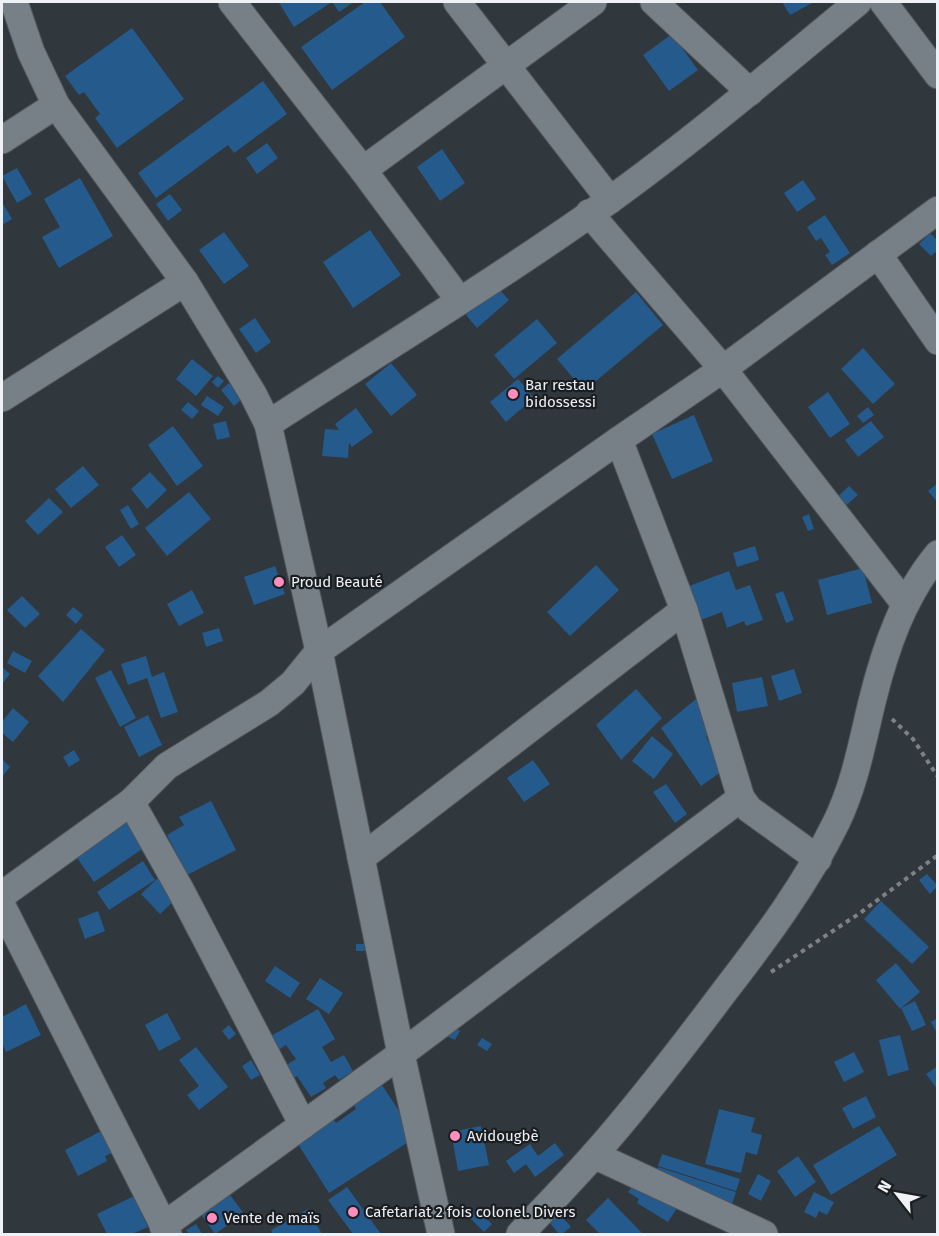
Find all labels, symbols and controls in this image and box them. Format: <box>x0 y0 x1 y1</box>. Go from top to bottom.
place label: Bar restau bidossessi <box>525 376 596 411</box>
marker: Bar restau bidossessi <box>506 387 520 401</box>
place label: Proud Beauté <box>291 573 383 591</box>
marker: Proud Beauté <box>272 575 286 589</box>
place label: Avidougbè <box>467 1127 539 1145</box>
marker: Avidougbè <box>448 1129 462 1143</box>
north arrow <box>867 1164 927 1224</box>
text: N <box>874 1177 895 1196</box>
place label: Cafetariat 2 fois colonel. Divers <box>365 1203 575 1221</box>
marker: Cafetariat 2 fois colonel. Divers <box>346 1205 360 1219</box>
place label: Vente de maïs <box>224 1209 320 1227</box>
marker: Vente de maïs <box>205 1211 219 1225</box>

